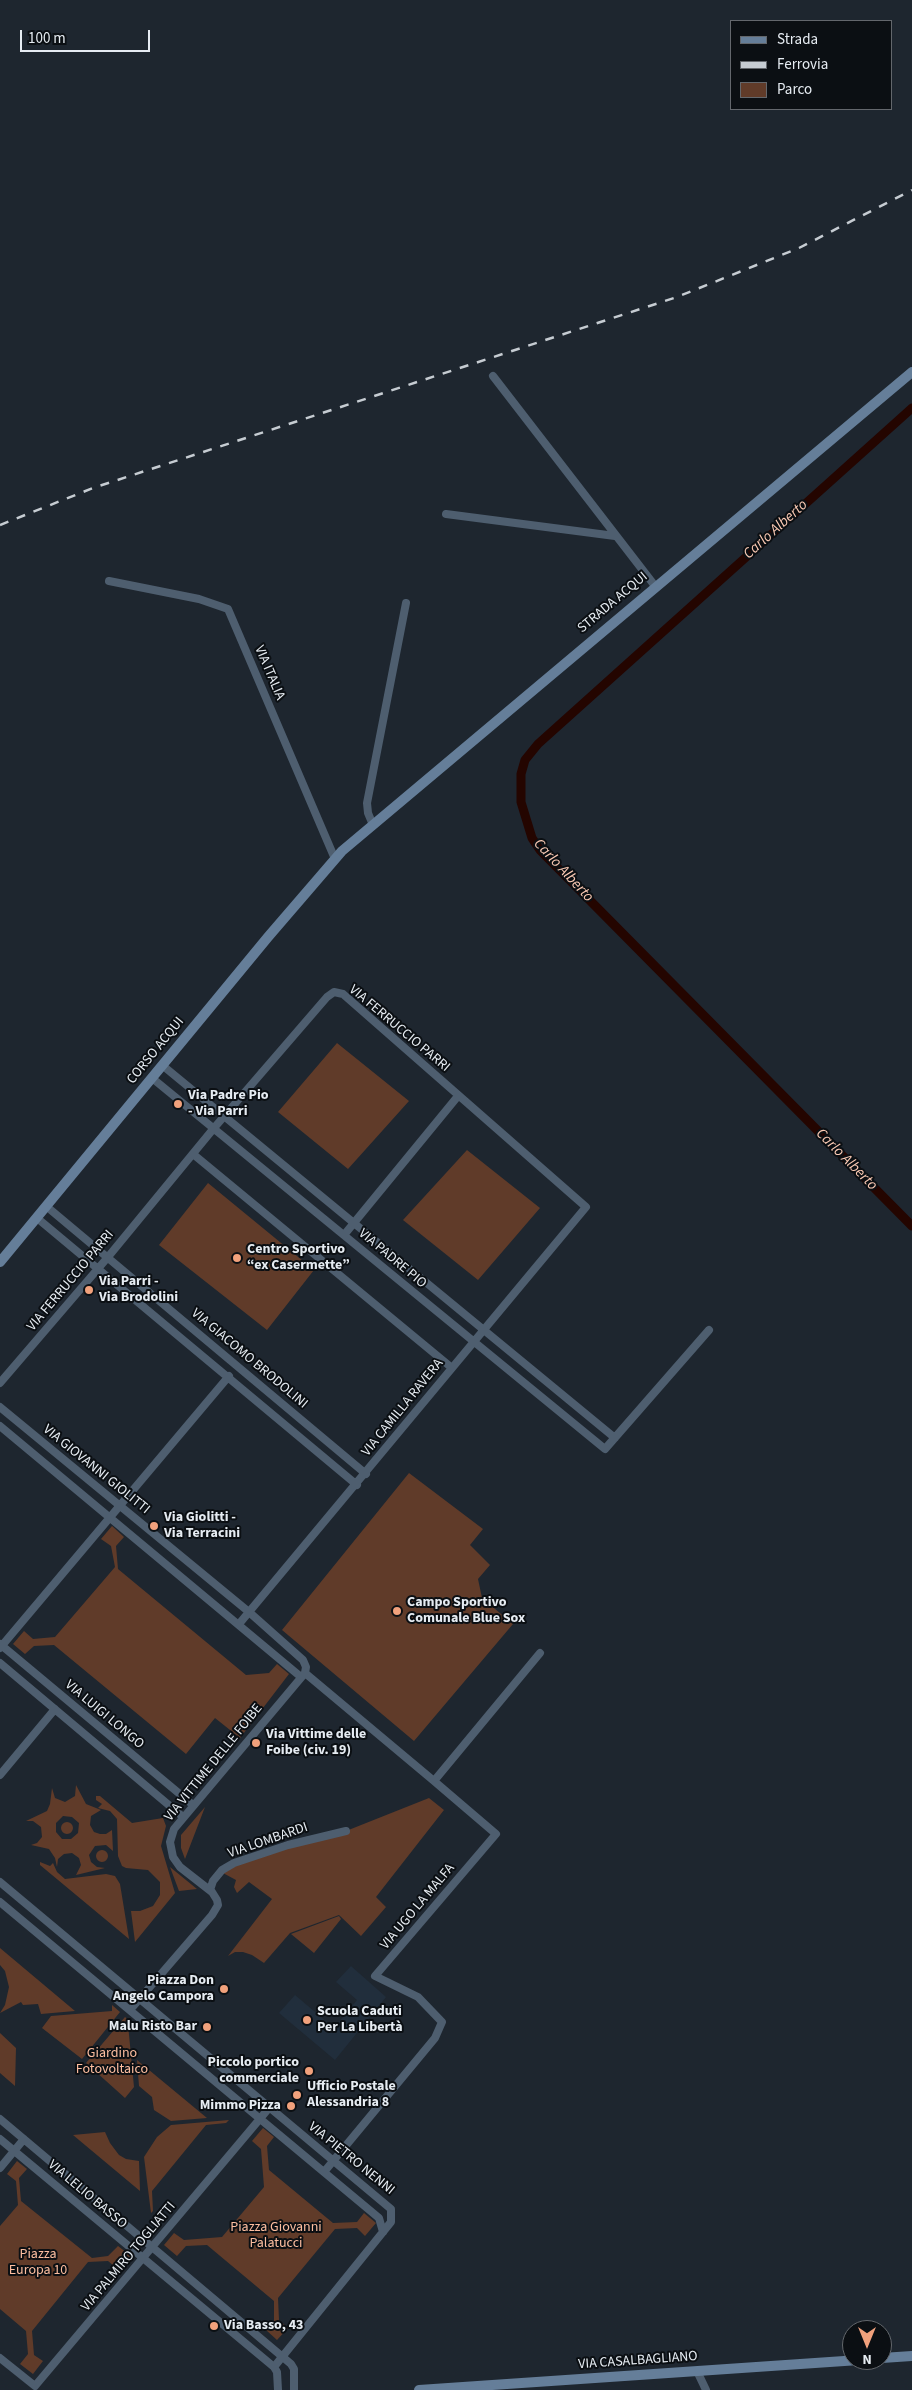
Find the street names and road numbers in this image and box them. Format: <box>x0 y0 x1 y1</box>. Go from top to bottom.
street label: STRADA ACQUI <box>575 569 651 637</box>
street label: VIA ITALIA <box>250 643 288 703</box>
street label: VIA FERRUCCIO PARRI <box>345 982 453 1076</box>
street label: CORSO ACQUI <box>124 1014 188 1088</box>
street label: VIA PADRE PIO <box>354 1226 430 1292</box>
street label: VIA FERRUCCIO PARRI <box>24 1227 118 1335</box>
street label: VIA GIACOMO BRODOLINI <box>187 1305 311 1413</box>
street label: VIA CAMILLA RAVERA <box>359 1356 447 1460</box>
street label: VIA GIOVANNI GIOLITTI <box>39 1422 153 1518</box>
street label: VIA LUIGI LONGO <box>61 1677 147 1753</box>
street label: VIA VITTIME DELLE FOIBE <box>161 1701 267 1825</box>
street label: VIA LOMBARDI <box>226 1819 310 1863</box>
street label: VIA UGO LA MALFA <box>377 1861 459 1953</box>
street label: VIA PIETRO NENNI <box>304 2119 398 2199</box>
street label: VIA LELIO BASSO <box>44 2157 130 2233</box>
street label: VIA PALMIRO TOGLIATTI <box>78 2199 180 2315</box>
street label: VIA CASALBAGLIANO <box>578 2348 698 2374</box>

